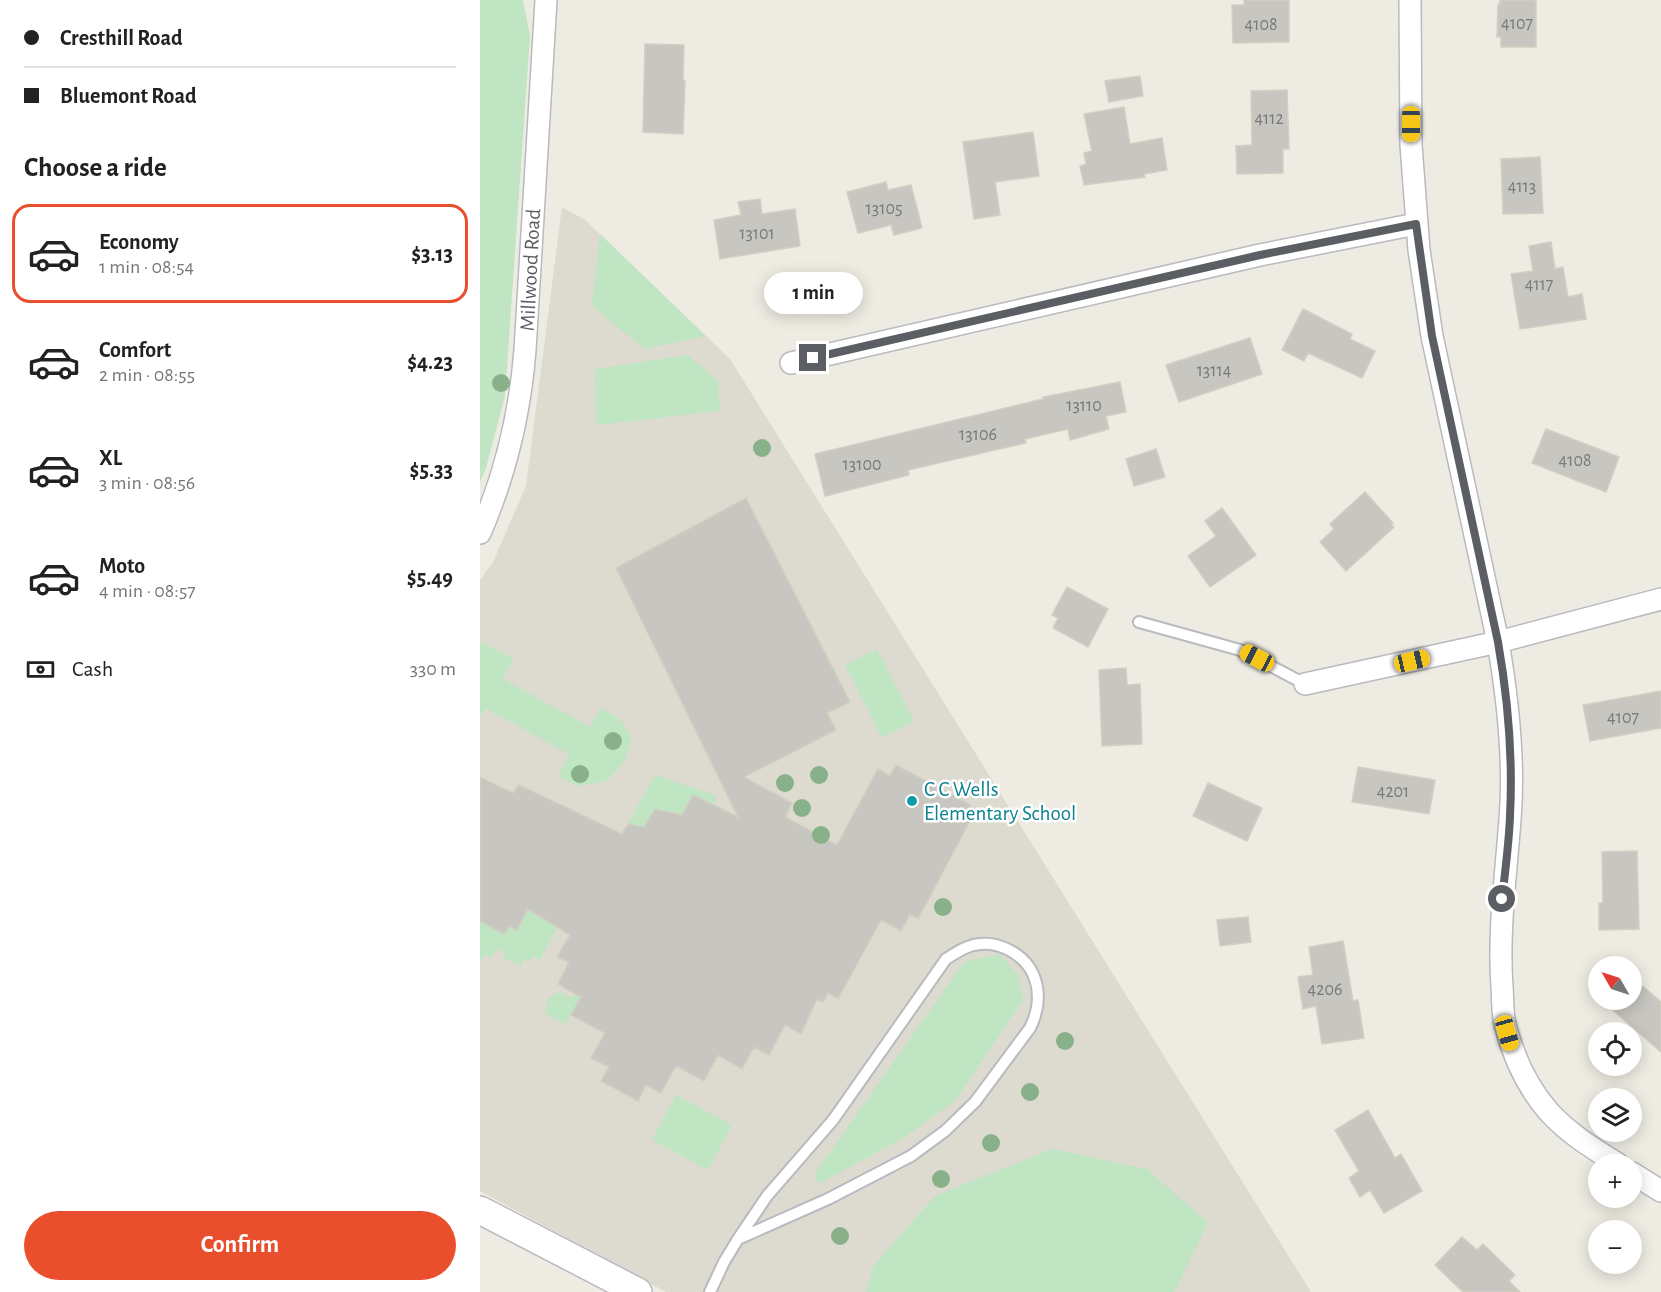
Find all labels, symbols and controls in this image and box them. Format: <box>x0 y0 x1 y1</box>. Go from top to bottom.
house number: 4107 <box>1501 15 1533 33</box>
house number: 4108 <box>1245 16 1277 34</box>
text: Cresthill Road <box>60 27 183 49</box>
text: Bluemont Road <box>60 85 197 107</box>
car <box>1402 106 1420 142</box>
house number: 4112 <box>1254 110 1284 128</box>
text: Choose a ride <box>24 154 167 181</box>
house number: 4113 <box>1508 178 1536 196</box>
house number: 13105 <box>866 200 902 218</box>
street label: Millwood Road <box>517 208 544 332</box>
house number: 13101 <box>739 225 775 243</box>
icon: car <box>27 227 81 281</box>
text: Economy <box>99 231 179 253</box>
text: $3.13 <box>411 243 453 265</box>
text: 1 min · 08:54 <box>99 257 194 277</box>
callout: 1 min <box>764 271 862 313</box>
house number: 4117 <box>1525 276 1553 294</box>
text: 1 min <box>792 283 835 303</box>
icon: car <box>27 335 81 389</box>
text: Comfort <box>99 339 171 361</box>
route end <box>799 344 826 371</box>
text: $4.23 <box>407 351 453 373</box>
house number: 13114 <box>1197 362 1232 380</box>
text: 2 min · 08:55 <box>99 365 195 385</box>
house number: 13110 <box>1066 397 1102 415</box>
house number: 13106 <box>959 426 997 444</box>
icon: car <box>27 443 81 497</box>
text: XL <box>99 447 122 469</box>
house number: 4108 <box>1559 452 1591 470</box>
house number: 13100 <box>843 456 881 474</box>
text: $5.33 <box>410 459 453 481</box>
text: 3 min · 08:56 <box>99 473 195 493</box>
icon: car <box>27 551 81 605</box>
text: Moto <box>99 555 145 577</box>
text: $5.49 <box>407 567 453 589</box>
text: 4 min · 08:57 <box>99 581 196 601</box>
car <box>1237 642 1277 674</box>
car <box>1392 648 1432 674</box>
icon: cash <box>24 653 57 686</box>
text: Cash <box>72 658 113 680</box>
text: 330 m <box>410 659 456 679</box>
house number: 4107 <box>1607 709 1639 727</box>
place label: C C Wells Elementary School <box>924 779 1076 824</box>
house number: 4201 <box>1377 783 1409 801</box>
marker: C C Wells Elementary School <box>905 794 919 808</box>
route start <box>1488 885 1515 912</box>
north arrow <box>1588 956 1642 1010</box>
map controls <box>1588 956 1642 1274</box>
house number: 4206 <box>1308 981 1342 999</box>
car <box>1493 1013 1521 1053</box>
button: locate <box>1588 1022 1642 1076</box>
button: layers <box>1588 1088 1642 1142</box>
button: + <box>1588 1154 1642 1208</box>
button: Confirm <box>24 1211 456 1280</box>
button: − <box>1588 1220 1642 1274</box>

